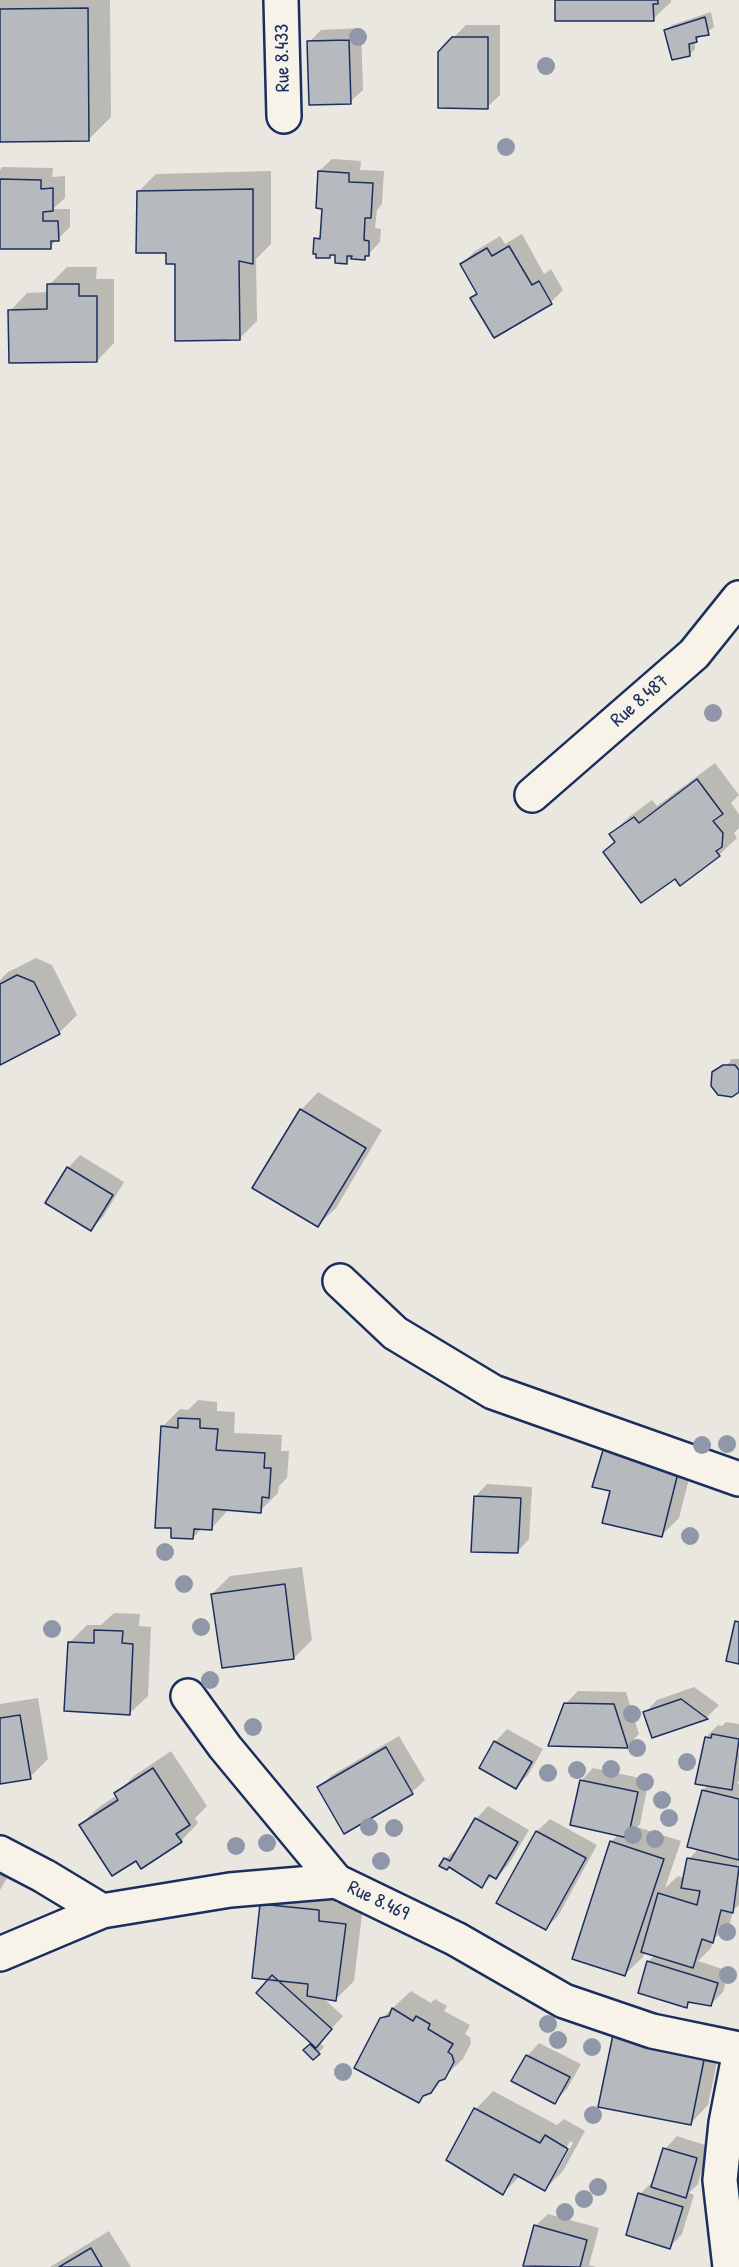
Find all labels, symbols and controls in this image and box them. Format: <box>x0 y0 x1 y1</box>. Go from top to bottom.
street label: Rue 8.433 <box>270 24 296 92</box>
street label: Rue 8.487 <box>606 669 674 733</box>
street label: Rue 8.469 <box>343 1876 413 1926</box>

